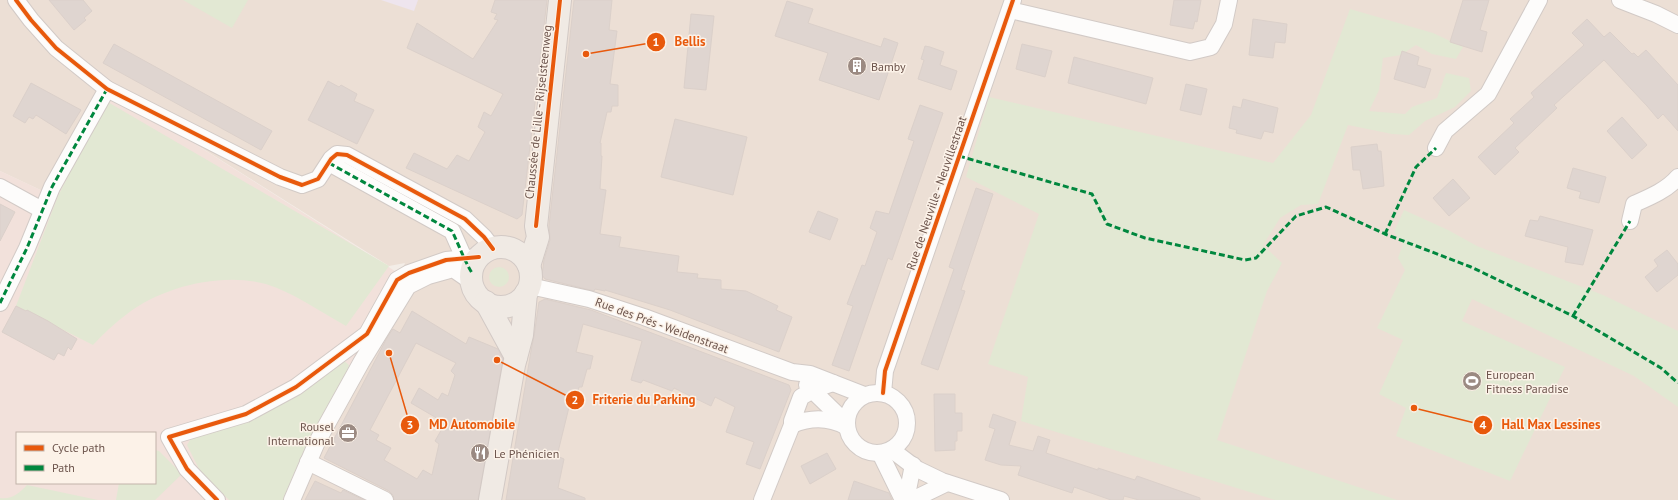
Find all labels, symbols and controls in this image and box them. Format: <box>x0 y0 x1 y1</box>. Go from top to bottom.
street label: Chaussée de Lille - Rijselsteenweg <box>521 24 555 200</box>
callout: Bellis <box>646 29 713 54</box>
text: Bellis <box>675 33 706 50</box>
text: 1 <box>653 34 659 49</box>
building icon: Bamby <box>846 55 868 77</box>
place label: Bamby <box>871 59 906 74</box>
street label: Rue de Neuville - Neuvillestraat <box>903 114 969 272</box>
street label: Rue des Prés - Weidenstraat <box>593 294 731 356</box>
place label: European Fitness Paradise <box>1486 367 1569 396</box>
sports icon: European Fitness Paradise <box>1461 370 1483 392</box>
callout: Friterie du Parking <box>565 387 704 412</box>
text: Friterie du Parking <box>593 391 696 408</box>
text: 2 <box>572 392 578 407</box>
callout: MD Automobile <box>400 412 523 437</box>
callout: Hall Max Lessines <box>1473 412 1609 437</box>
text: MD Automobile <box>429 416 515 433</box>
text: Hall Max Lessines <box>1502 416 1601 433</box>
text: 3 <box>407 417 413 432</box>
text: 4 <box>1480 417 1487 432</box>
place label: Rousel International <box>268 419 334 448</box>
office icon: Rousel International <box>337 422 359 444</box>
legend <box>16 432 156 484</box>
text: Cycle path <box>52 440 105 455</box>
restaurant icon: Le Phénicien <box>469 442 491 464</box>
place label: Le Phénicien <box>494 446 559 461</box>
text: Path <box>52 460 75 475</box>

